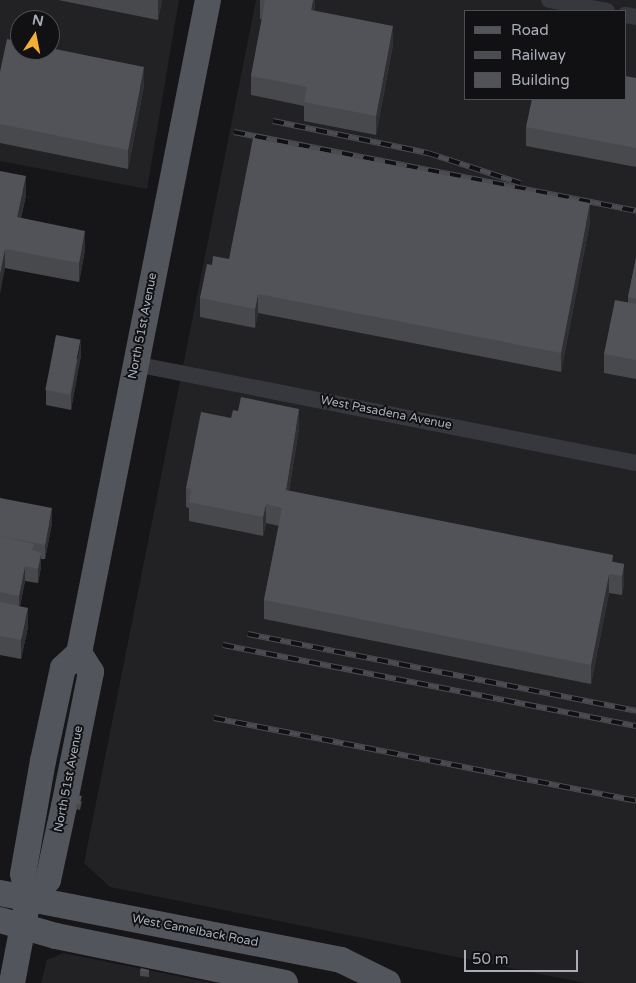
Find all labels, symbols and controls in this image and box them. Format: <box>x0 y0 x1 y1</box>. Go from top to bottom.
north arrow <box>10 10 60 60</box>
legend <box>464 10 626 100</box>
text: N <box>31 11 45 30</box>
text: Road <box>511 21 549 39</box>
text: Railway <box>511 46 566 64</box>
text: Building <box>511 71 570 89</box>
street label: North 51st Avenue <box>126 272 160 380</box>
street label: West Pasadena Avenue <box>319 393 453 433</box>
street label: North 51st Avenue <box>52 725 86 833</box>
street label: West Camelback Road <box>131 912 259 950</box>
scale bar <box>466 940 580 972</box>
text: 50 m <box>472 950 509 968</box>

